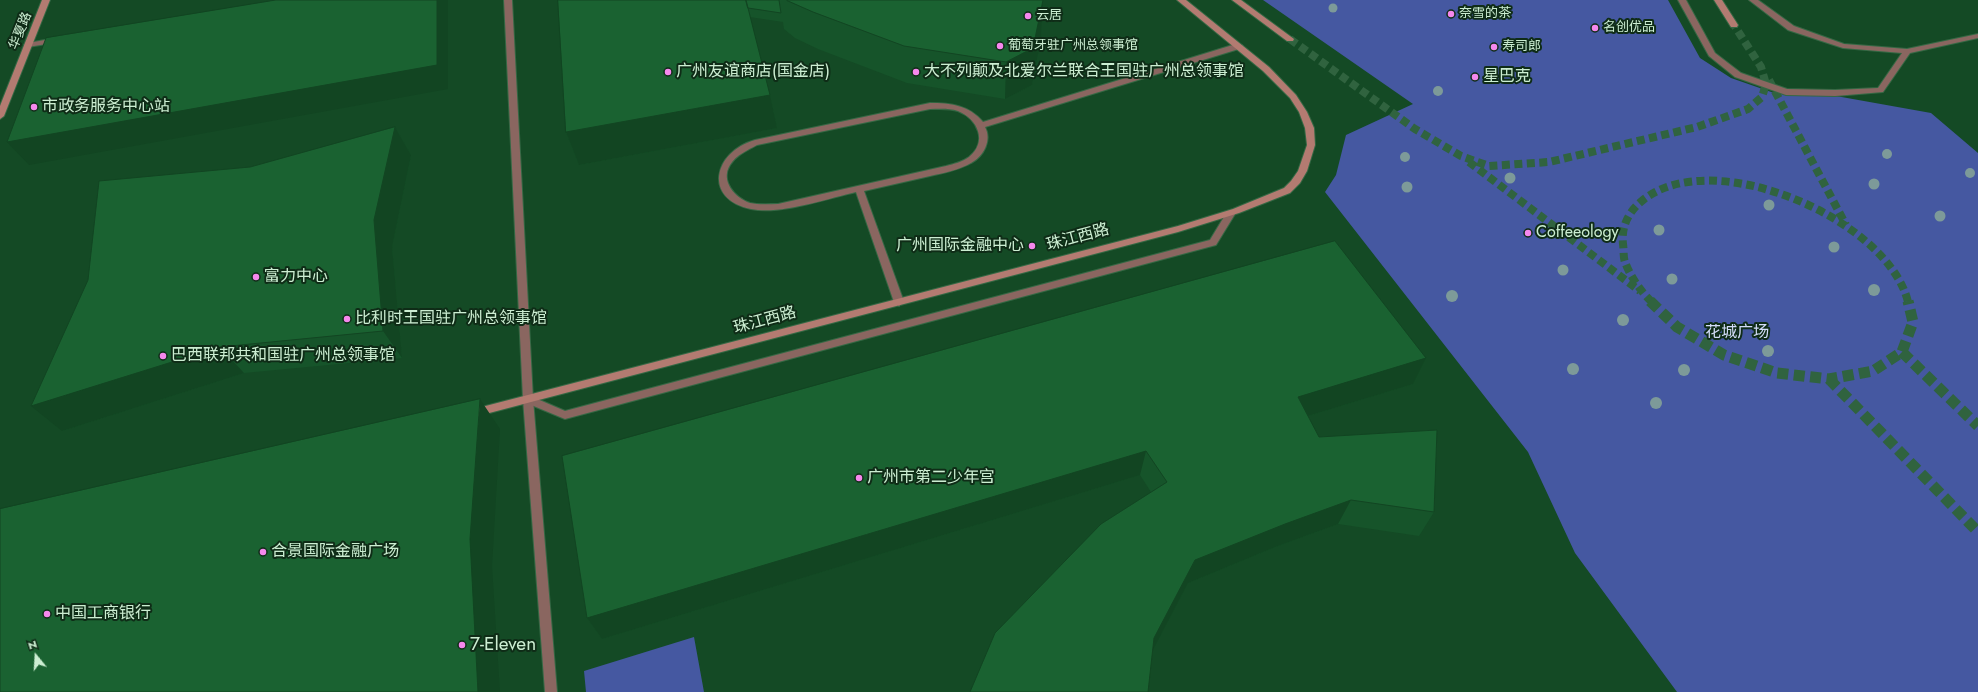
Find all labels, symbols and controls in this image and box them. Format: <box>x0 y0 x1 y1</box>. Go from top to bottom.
place label: 奈雪的茶 <box>1459 6 1511 22</box>
place label: 云居 <box>1036 8 1062 24</box>
marker: 奈雪的茶 <box>1446 9 1456 19</box>
street label: 华夏路 <box>6 10 36 52</box>
marker: 云居 <box>1023 11 1033 21</box>
place label: 名创优品 <box>1603 20 1655 36</box>
marker: 名创优品 <box>1590 23 1600 33</box>
place label: 葡萄牙驻广州总领事馆 <box>1008 38 1138 54</box>
place label: 寿司郎 <box>1502 39 1541 55</box>
marker: 葡萄牙驻广州总领事馆 <box>995 41 1005 51</box>
marker: 寿司郎 <box>1489 42 1499 52</box>
place label: 广州友谊商店(国金店) <box>676 62 830 82</box>
place label: 大不列颠及北爱尔兰联合王国驻广州总领事馆 <box>924 62 1244 82</box>
marker: 广州友谊商店(国金店) <box>663 67 673 77</box>
marker: 大不列颠及北爱尔兰联合王国驻广州总领事馆 <box>911 67 921 77</box>
place label: 星巴克 <box>1483 67 1531 87</box>
marker: 星巴克 <box>1470 72 1480 82</box>
place label: 市政务服务中心站 <box>42 97 170 117</box>
marker: 市政务服务中心站 <box>29 102 39 112</box>
street label: 珠江西路 <box>1045 220 1111 256</box>
place label: Coffeeology <box>1536 223 1619 243</box>
marker: Coffeeology <box>1523 228 1533 238</box>
place label: 广州国际金融中心 <box>896 236 1024 256</box>
marker: 广州国际金融中心 <box>1027 241 1037 251</box>
place label: 富力中心 <box>264 267 328 287</box>
marker: 富力中心 <box>251 272 261 282</box>
street label: 珠江西路 <box>732 303 798 339</box>
place label: 比利时王国驻广州总领事馆 <box>355 309 547 329</box>
marker: 比利时王国驻广州总领事馆 <box>342 314 352 324</box>
park label: 花城广场 <box>1705 323 1769 343</box>
place label: 巴西联邦共和国驻广州总领事馆 <box>171 346 395 366</box>
marker: 巴西联邦共和国驻广州总领事馆 <box>158 351 168 361</box>
place label: 广州市第二少年宫 <box>867 468 995 488</box>
marker: 广州市第二少年宫 <box>854 473 864 483</box>
place label: 合景国际金融广场 <box>271 542 399 562</box>
marker: 合景国际金融广场 <box>258 547 268 557</box>
place label: 中国工商银行 <box>55 604 151 624</box>
marker: 中国工商银行 <box>42 609 52 619</box>
place label: 7-Eleven <box>470 634 536 656</box>
north arrow <box>16 636 56 676</box>
text: N <box>26 636 39 654</box>
marker: 7-Eleven <box>457 640 467 650</box>

